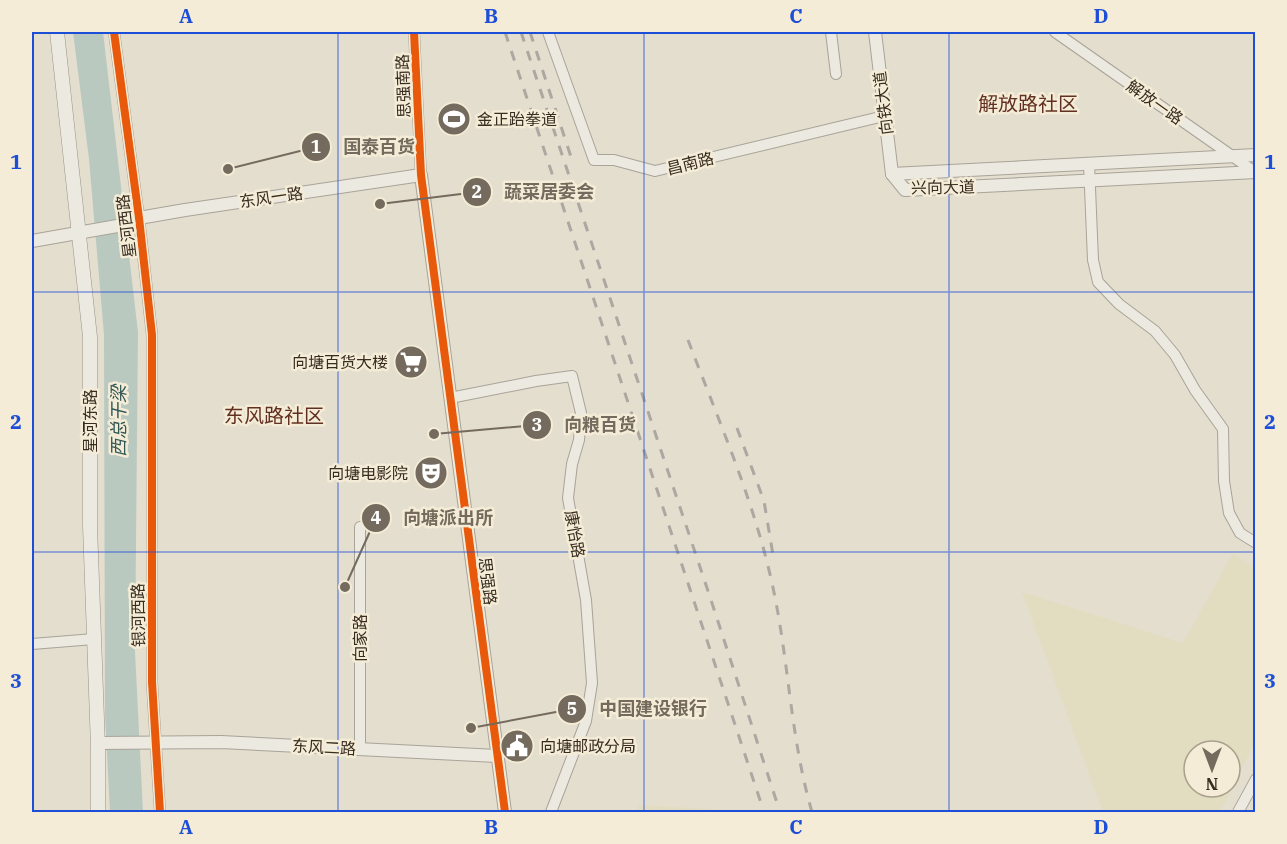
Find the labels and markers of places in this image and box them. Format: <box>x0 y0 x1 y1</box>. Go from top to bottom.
sports icon: 金正跆拳道 <box>436 101 472 137</box>
place label: 金正跆拳道 <box>477 109 557 129</box>
callout: 国泰百货 <box>301 129 427 165</box>
callout: 蔬菜居委会 <box>462 174 606 210</box>
supermarket icon: 向塘百货大楼 <box>393 344 429 380</box>
place label: 向塘百货大楼 <box>292 352 388 372</box>
callout: 向粮百货 <box>522 407 648 443</box>
theatre icon: 向塘电影院 <box>413 455 449 491</box>
place label: 向塘电影院 <box>328 463 408 483</box>
callout: 向塘派出所 <box>361 500 505 536</box>
callout: 中国建设银行 <box>557 691 719 727</box>
public building icon: 向塘邮政分局 <box>499 728 535 764</box>
place label: 向塘邮政分局 <box>540 736 636 756</box>

